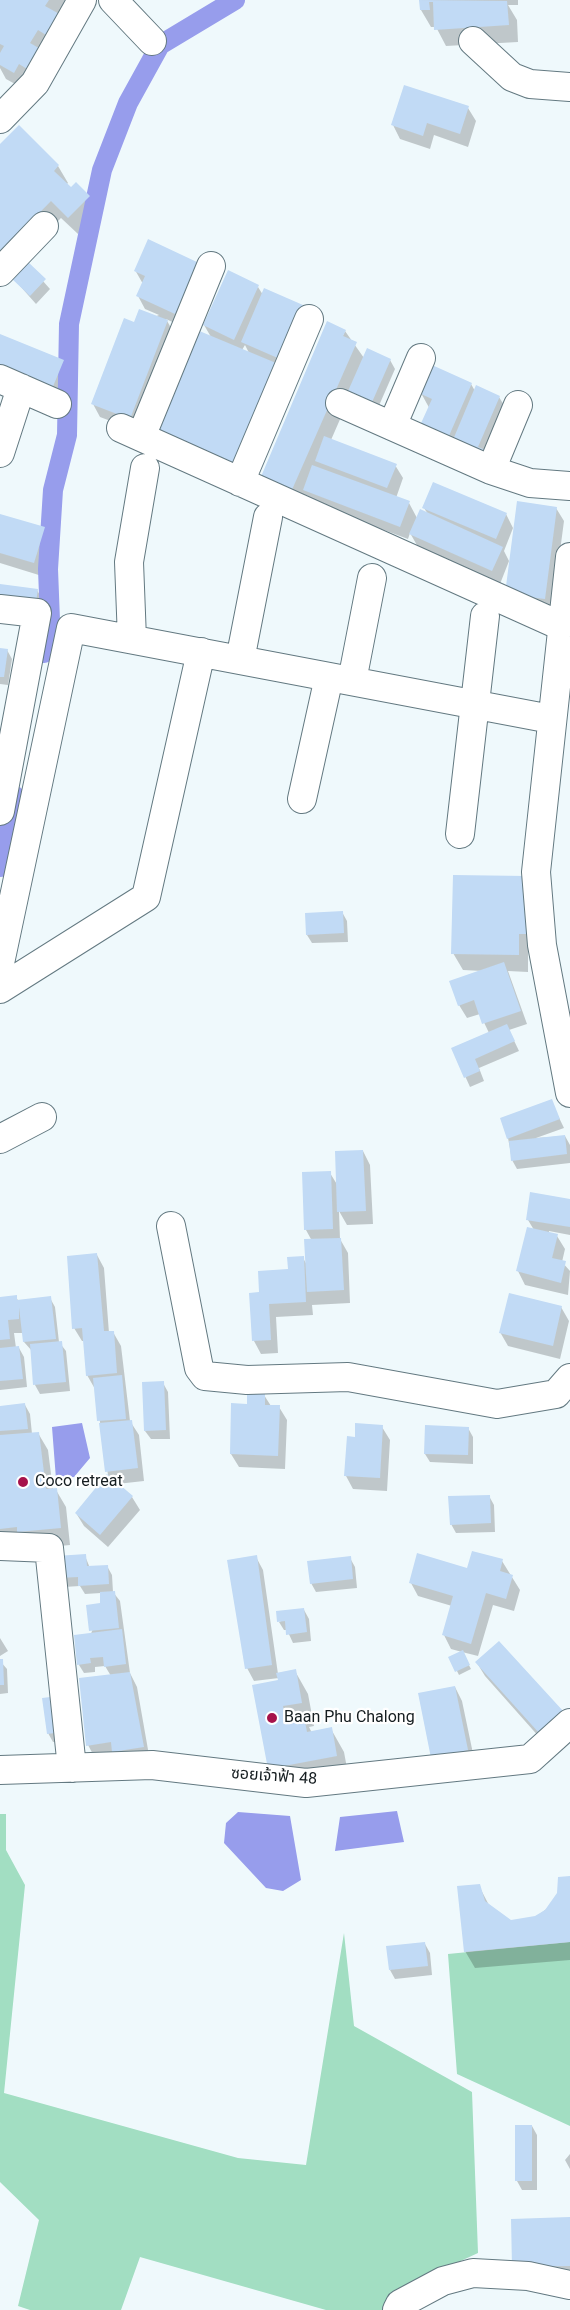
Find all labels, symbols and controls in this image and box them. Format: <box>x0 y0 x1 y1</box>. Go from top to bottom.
place label: Coco retreat <box>35 1472 123 1492</box>
marker: Coco retreat <box>16 1475 30 1489</box>
place label: Baan Phu Chalong <box>284 1708 415 1728</box>
marker: Baan Phu Chalong <box>265 1711 279 1725</box>
street label: ซอยเจ้าฟ้า 48 <box>230 1764 318 1790</box>

